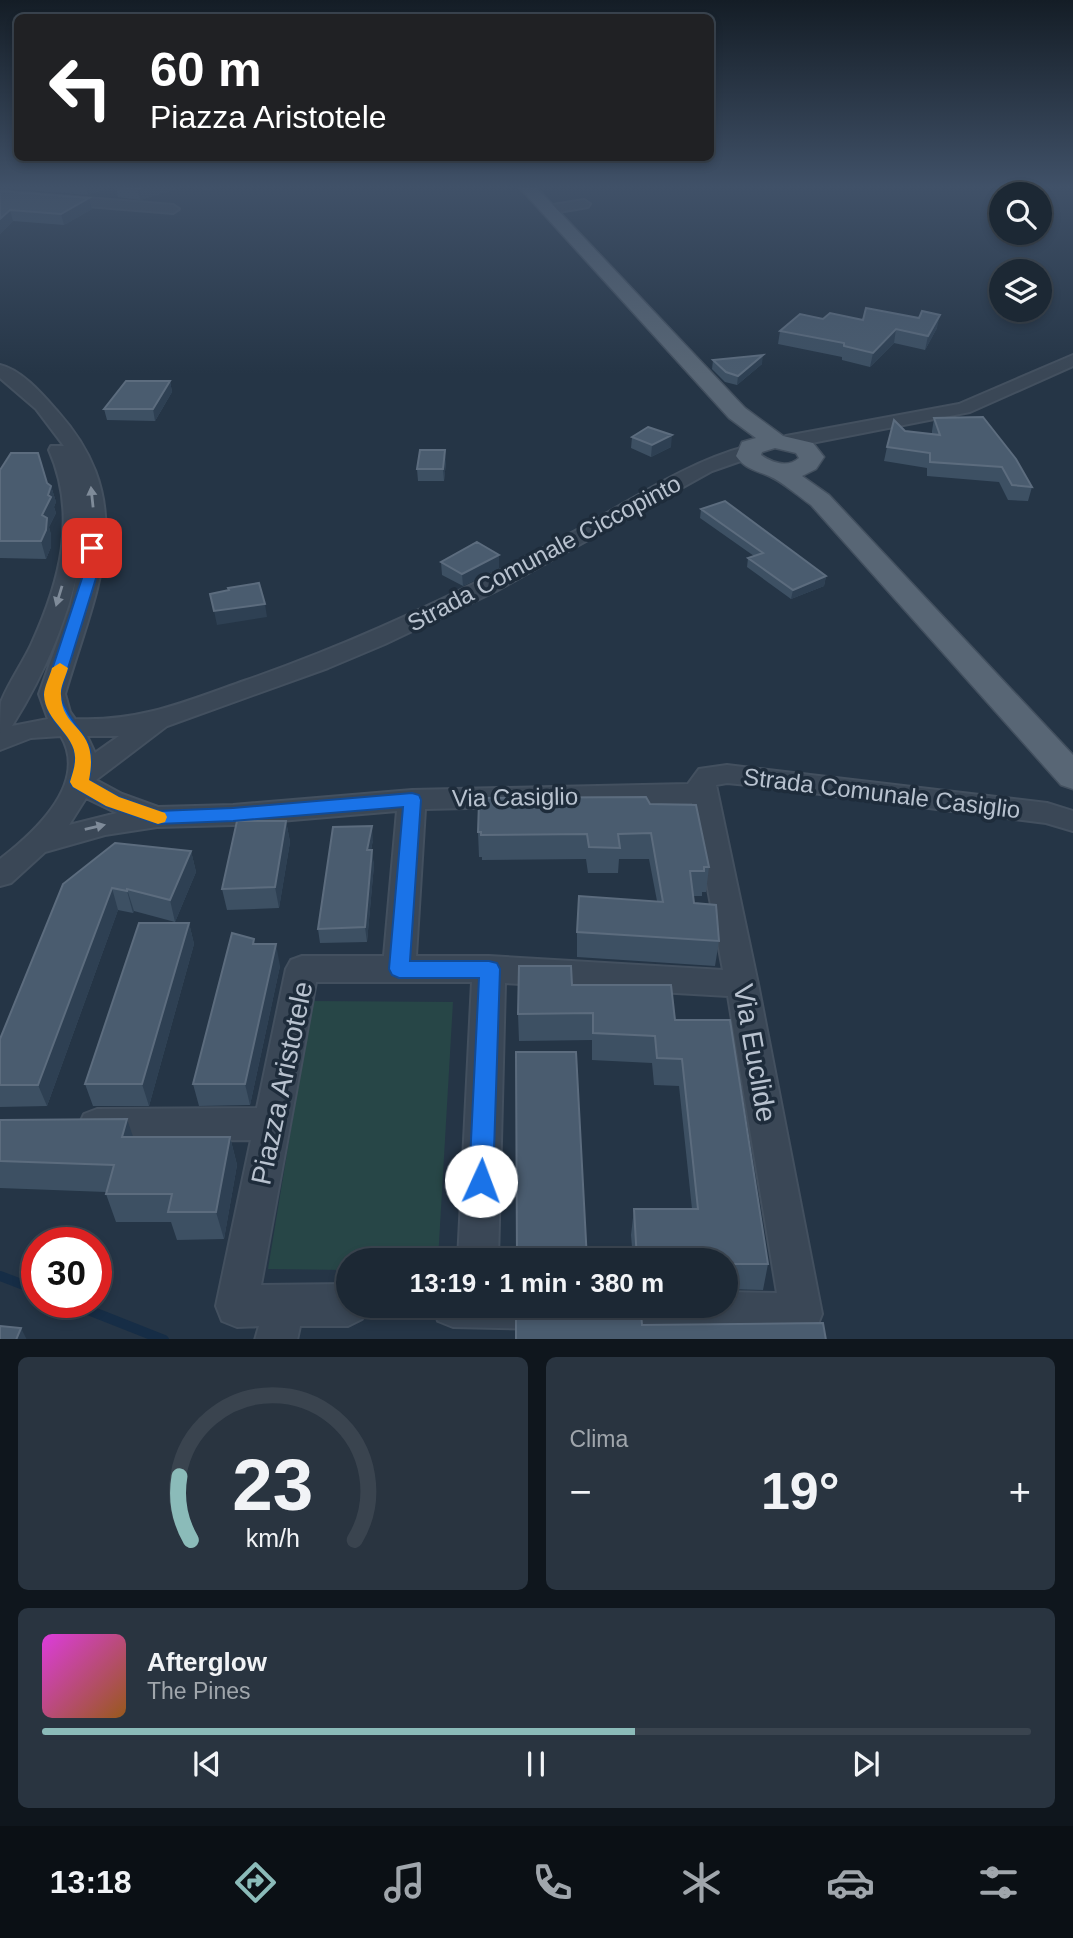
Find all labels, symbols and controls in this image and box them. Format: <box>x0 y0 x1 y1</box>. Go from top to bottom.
icon: left <box>35 42 126 133</box>
text: 60 m <box>150 42 262 96</box>
text: Piazza Aristotele <box>150 99 387 135</box>
map controls <box>989 182 1052 322</box>
button: search <box>989 182 1052 245</box>
button: layers <box>989 259 1052 322</box>
street label: Strada Comunale Ciccopinto <box>403 469 685 637</box>
one-way arrow <box>87 486 98 508</box>
pin <box>62 518 122 578</box>
icon: arrive <box>73 529 111 567</box>
one-way arrow <box>54 586 64 607</box>
street label: Strada Comunale Casiglio <box>742 763 1022 823</box>
street label: Via Casiglio <box>452 782 578 812</box>
one-way arrow <box>84 821 106 832</box>
street label: Piazza Aristotele <box>245 979 319 1187</box>
street label: Via Euclide <box>728 982 782 1124</box>
position arrow <box>444 1144 518 1218</box>
speed limit sign: 30 <box>21 1227 112 1318</box>
text: 13:19 · 1 min · 380 m <box>410 1268 664 1298</box>
text: Clima <box>570 1426 628 1452</box>
text: 23 <box>232 1444 313 1525</box>
text: 19° <box>761 1462 840 1520</box>
text: − <box>570 1471 592 1513</box>
text: + <box>1009 1471 1031 1513</box>
text: km/h <box>246 1523 300 1551</box>
text: Afterglow <box>147 1647 267 1677</box>
text: The Pines <box>147 1678 251 1704</box>
icon: previous <box>188 1745 226 1783</box>
icon: pause <box>517 1745 555 1783</box>
icon: next <box>847 1745 885 1783</box>
icon: directions <box>231 1858 280 1907</box>
icon: music <box>380 1858 429 1907</box>
icon: phone <box>528 1858 577 1907</box>
icon: climate <box>677 1858 726 1907</box>
icon: car <box>826 1858 875 1907</box>
icon: filters <box>974 1858 1023 1907</box>
text: 13:18 <box>50 1864 132 1900</box>

